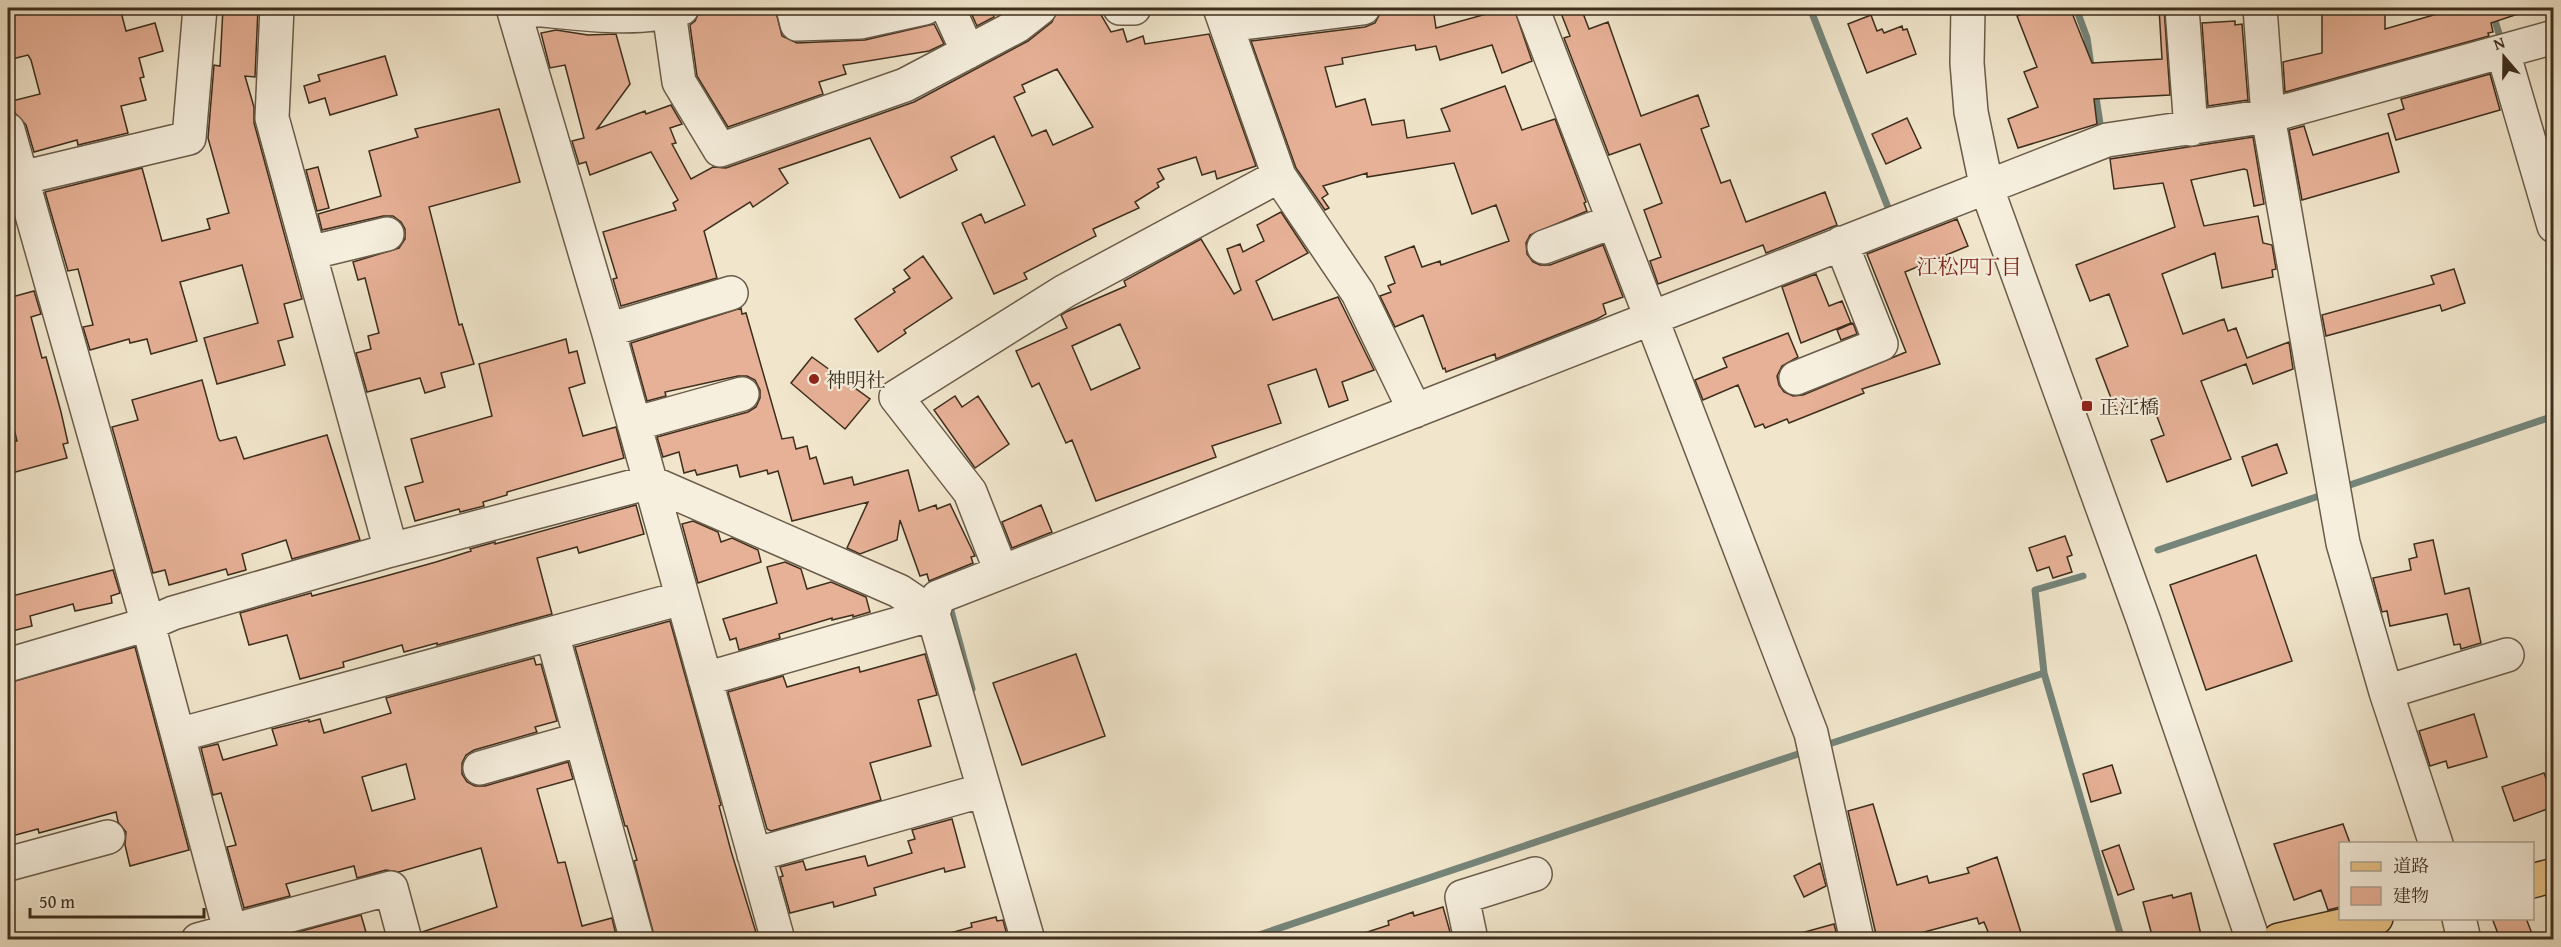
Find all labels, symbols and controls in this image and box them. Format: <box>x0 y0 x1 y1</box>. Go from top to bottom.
north arrow <box>2474 27 2534 87</box>
text: N <box>2490 30 2508 56</box>
district label: 江松四丁目 <box>1917 251 2022 282</box>
place label: 神明社 <box>826 365 886 394</box>
marker: 神明社 <box>807 372 821 386</box>
place label: 正江橋 <box>2099 392 2159 421</box>
marker: 正江橋 <box>2080 399 2094 413</box>
legend <box>2339 842 2534 920</box>
text: 道路 <box>2393 852 2429 879</box>
scale bar <box>30 881 204 919</box>
text: 建物 <box>2393 882 2429 909</box>
text: 50 m <box>39 888 75 915</box>

